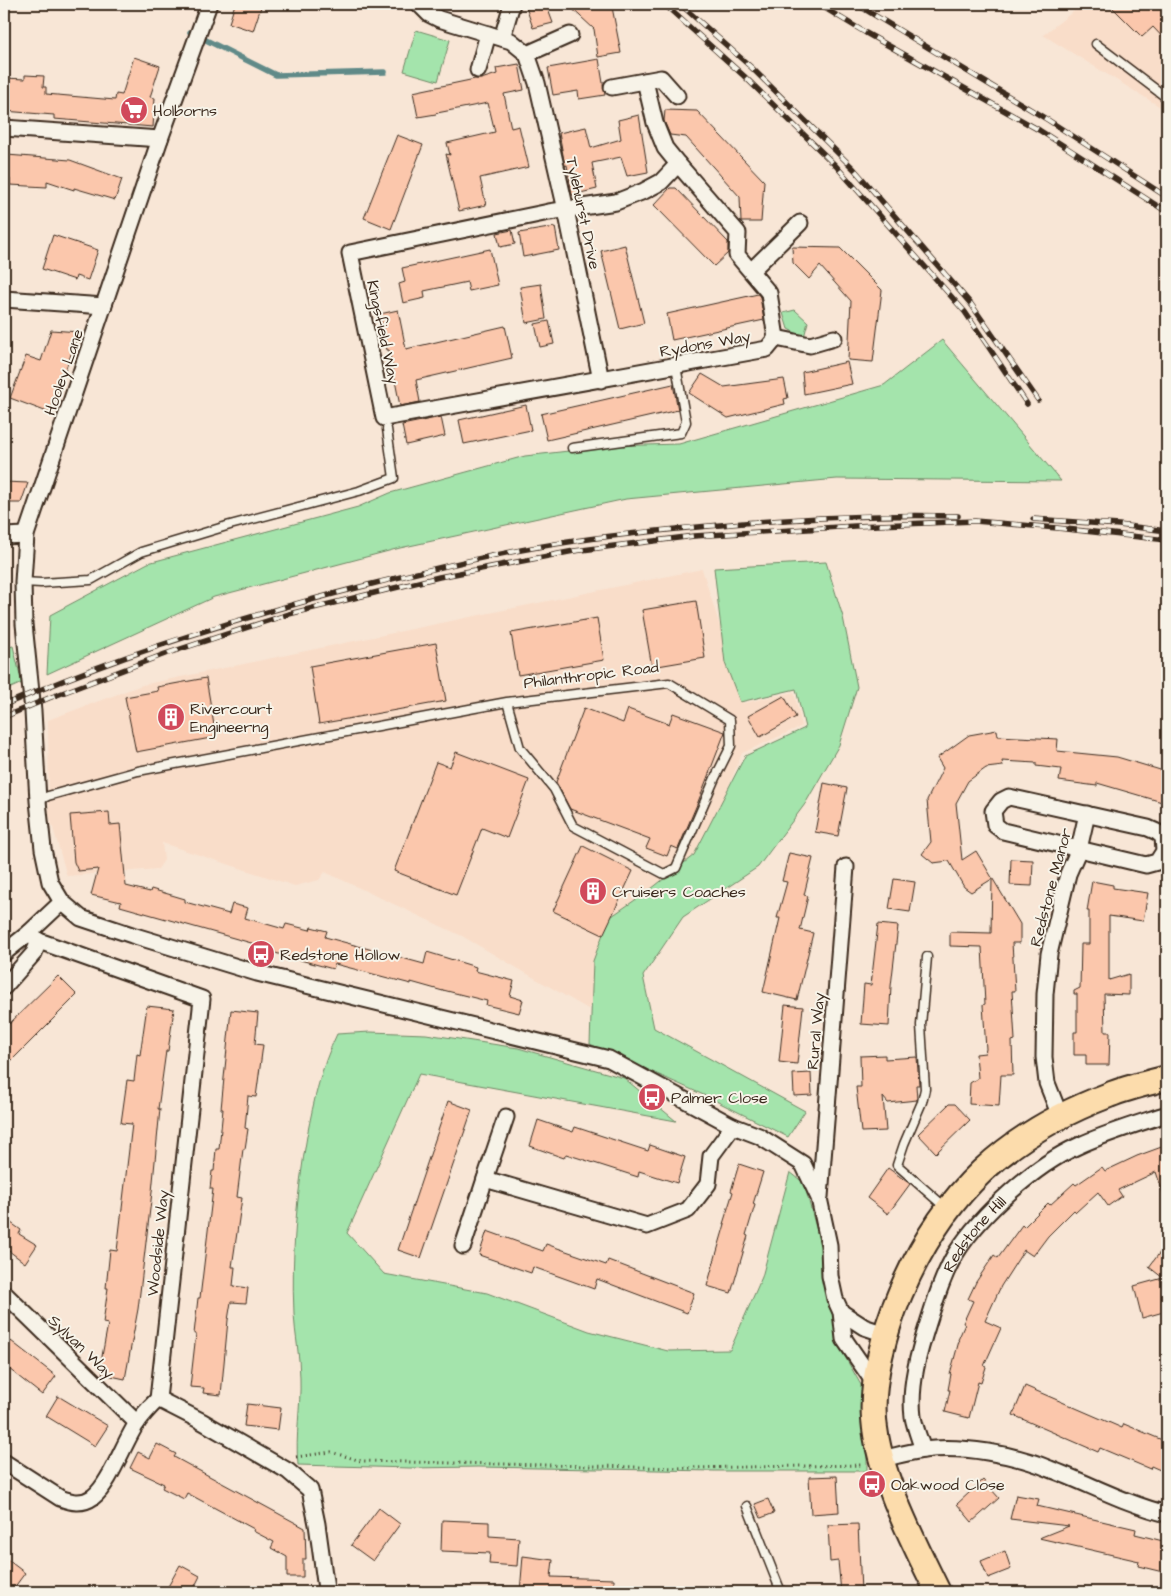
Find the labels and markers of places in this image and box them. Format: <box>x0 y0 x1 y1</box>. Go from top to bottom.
supermarket icon: Holborns <box>119 95 149 125</box>
place label: Holborns <box>153 100 217 122</box>
place label: Rivercourt Engineerng <box>190 698 273 739</box>
building icon: Rivercourt Engineerng <box>156 702 186 732</box>
building icon: Cruisers Coaches <box>578 876 608 906</box>
place label: Cruisers Coaches <box>612 881 746 903</box>
bus stop icon: Redstone Hollow <box>246 939 276 969</box>
place label: Redstone Hollow <box>280 944 401 966</box>
bus stop icon: Palmer Close <box>637 1082 667 1112</box>
place label: Palmer Close <box>671 1087 768 1109</box>
bus stop icon: Oakwood Close <box>857 1469 887 1499</box>
place label: Oakwood Close <box>891 1474 1005 1496</box>

